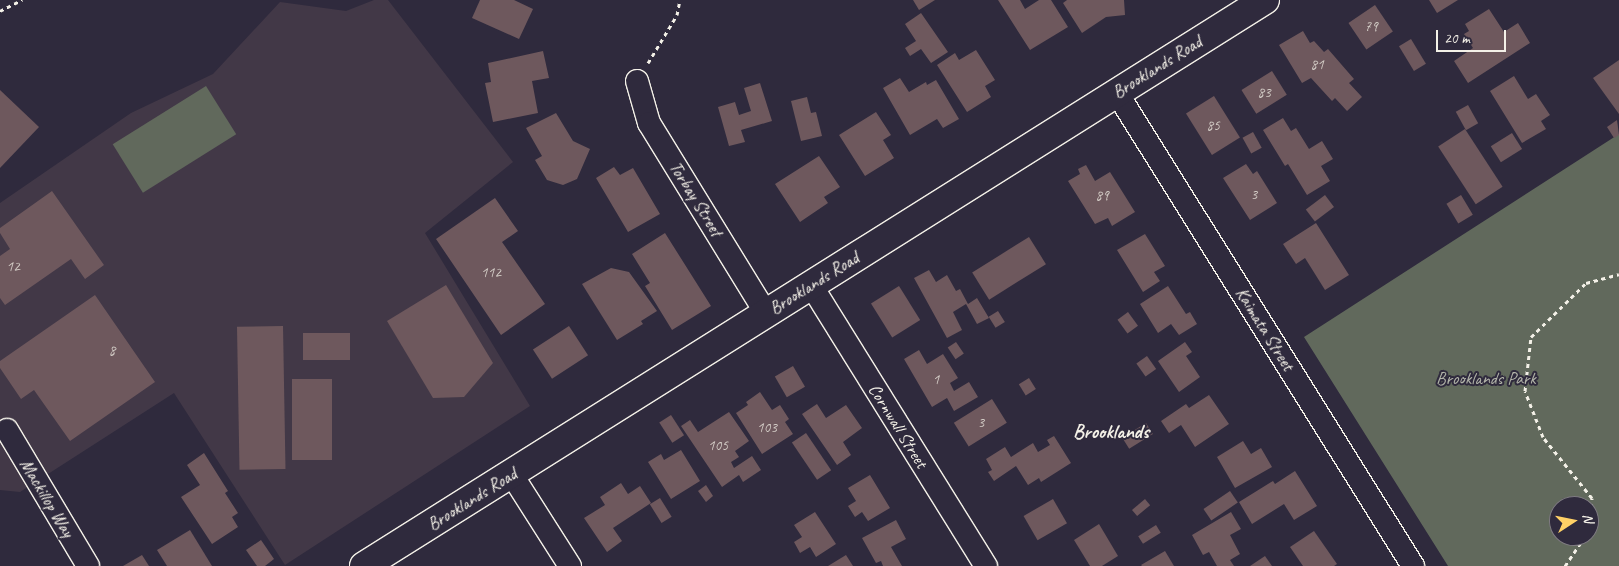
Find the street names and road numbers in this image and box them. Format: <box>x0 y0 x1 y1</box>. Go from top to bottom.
street label: Brooklands Road <box>1108 31 1206 103</box>
street label: Torbay Street <box>665 158 727 240</box>
street label: Brooklands Road <box>765 247 863 319</box>
street label: Kaimata Street <box>1231 283 1299 375</box>
street label: Cornwall Street <box>864 380 932 472</box>
street label: Mackillop Way <box>15 455 79 541</box>
street label: Brooklands Road <box>423 463 521 535</box>

